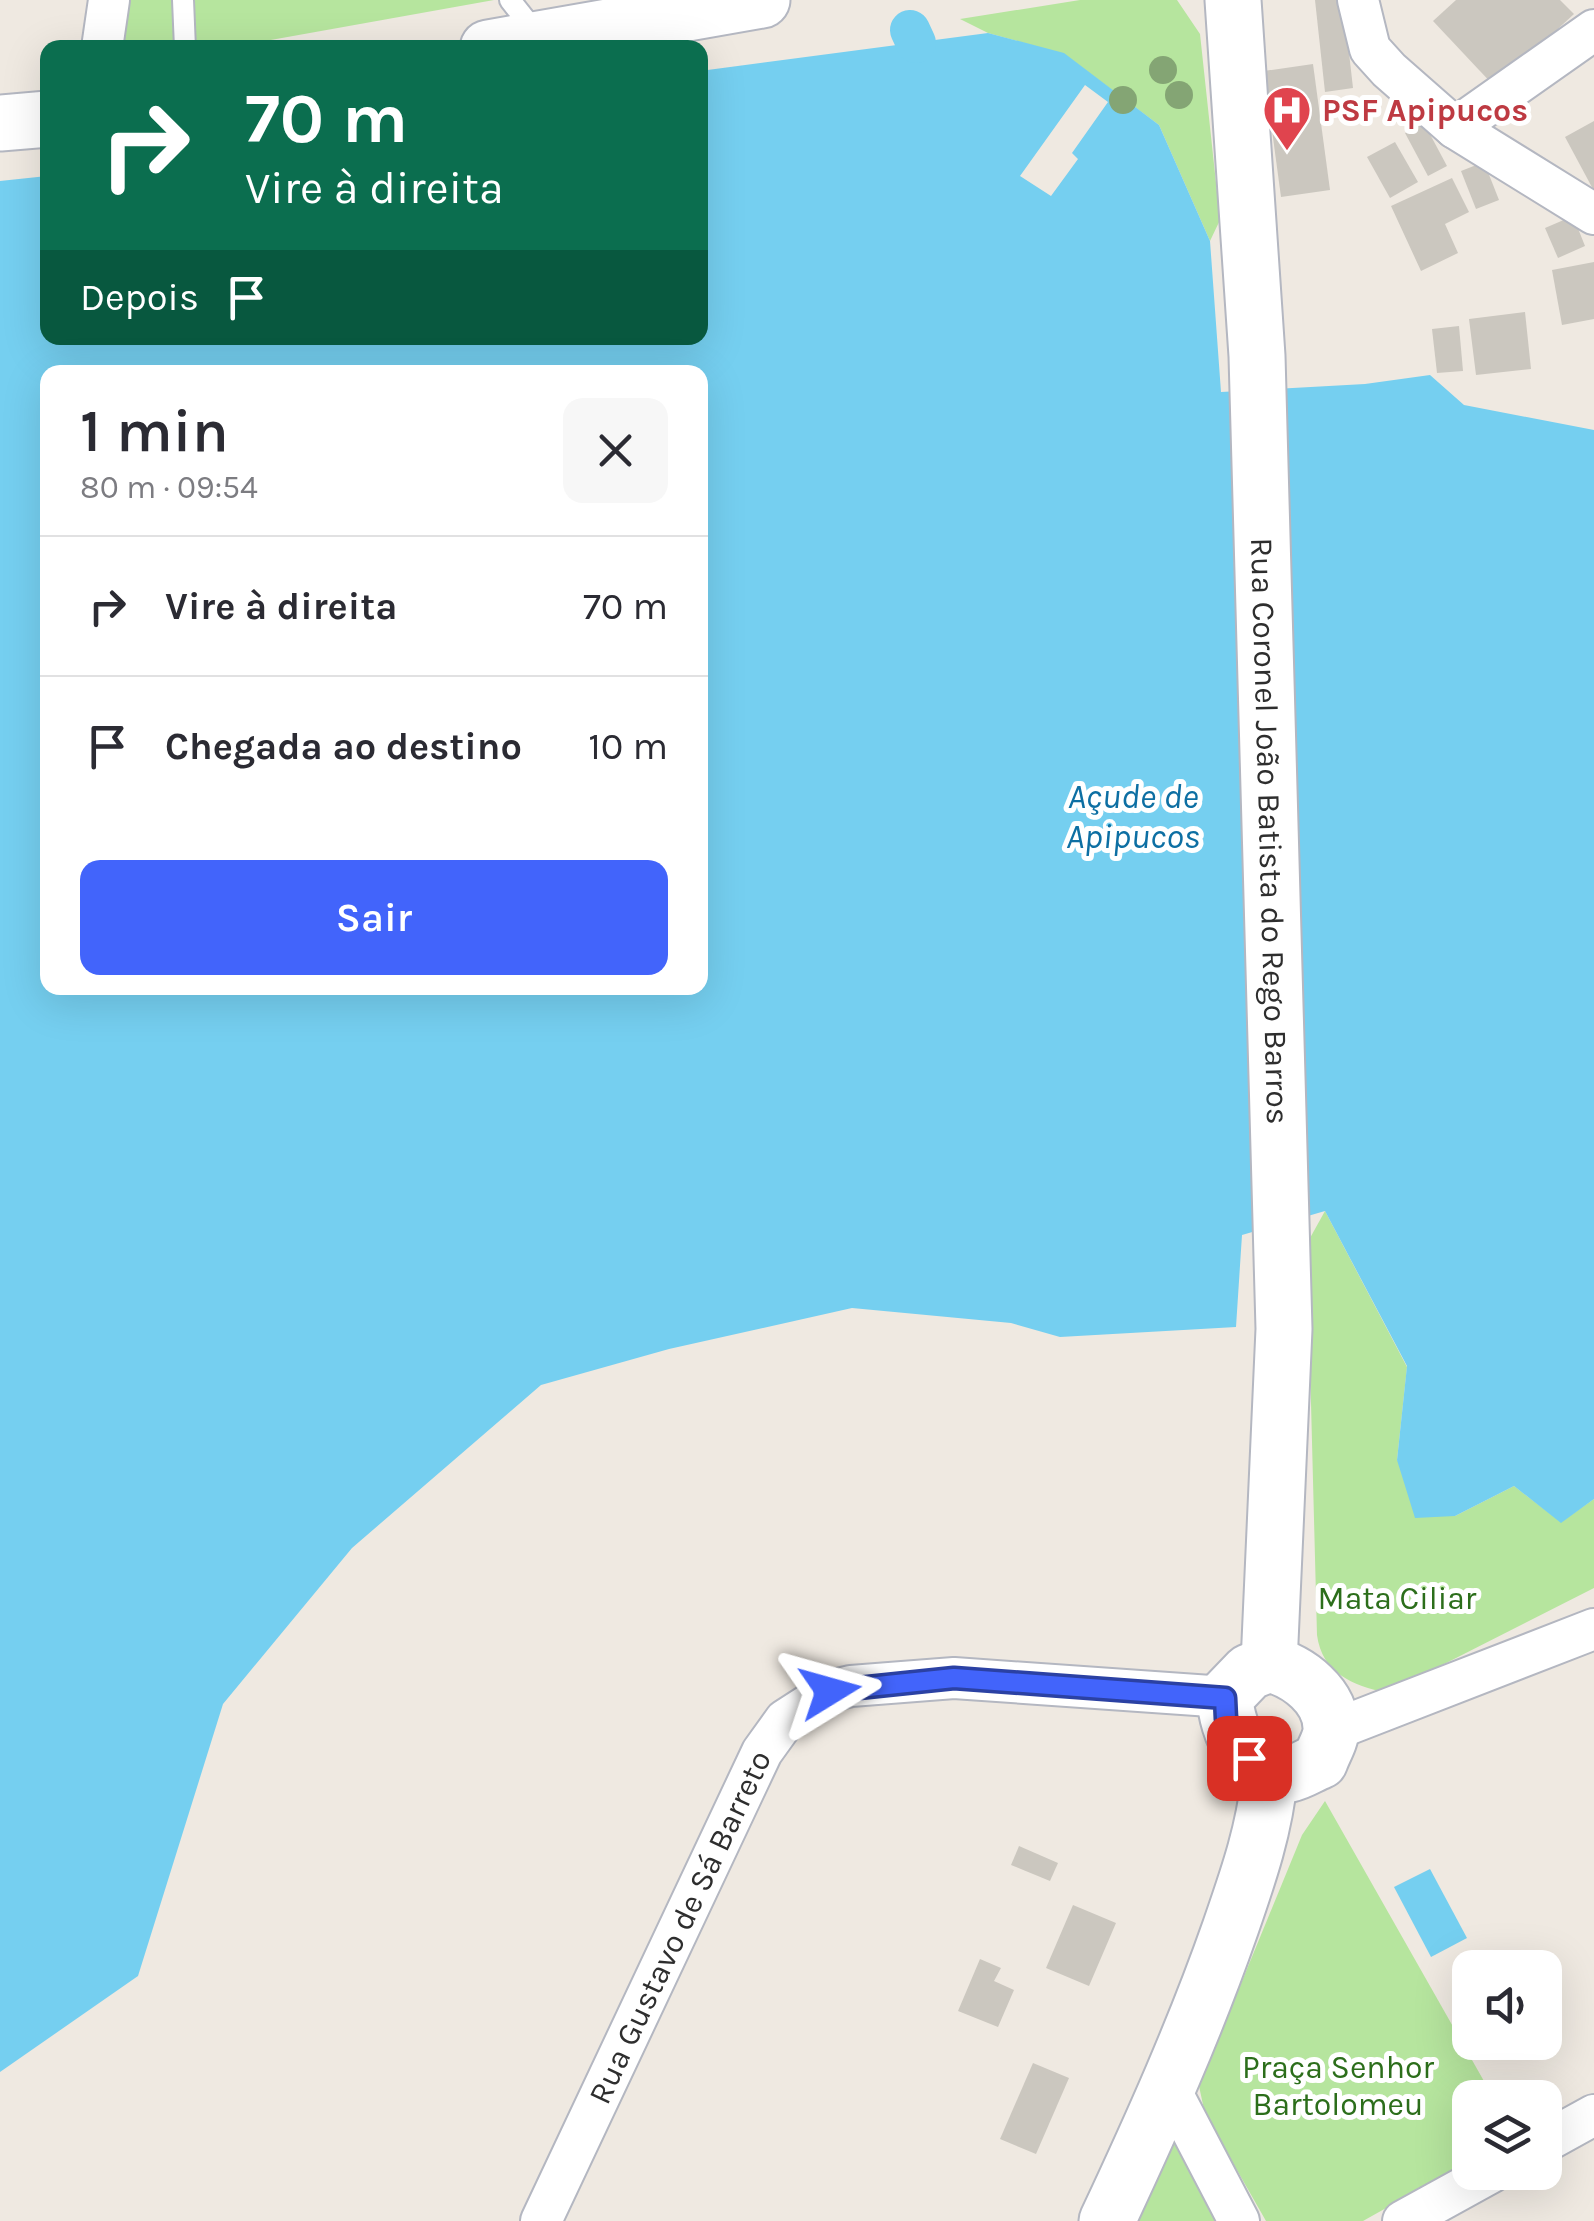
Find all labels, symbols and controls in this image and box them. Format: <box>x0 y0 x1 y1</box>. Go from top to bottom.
text: 70 m <box>245 78 408 160</box>
icon: right <box>80 80 210 210</box>
hospital icon: PSF Apipucos <box>1261 84 1313 152</box>
place label: PSF Apipucos <box>1322 92 1528 129</box>
text: Vire à direita <box>245 162 504 214</box>
icon: arrive <box>219 270 274 325</box>
text: Depois <box>80 275 199 320</box>
text: 1 min <box>80 396 229 466</box>
button: close <box>563 398 668 503</box>
text: 80 m · 09:54 <box>80 469 258 506</box>
street label: Rua Coronel João Batista do Rego Barros <box>1244 537 1297 1125</box>
icon: right <box>80 579 135 634</box>
text: Vire à direita <box>165 584 397 629</box>
text: 70 m <box>583 584 668 629</box>
icon: arrive <box>80 719 135 774</box>
text: Chegada ao destino <box>165 724 522 769</box>
text: 10 m <box>588 724 668 769</box>
water label: Açude de Apipucos <box>1066 776 1200 857</box>
button: Sair <box>80 860 668 975</box>
park label: Mata Ciliar <box>1318 1580 1477 1617</box>
position arrow <box>778 1639 882 1743</box>
pin <box>1207 1716 1292 1801</box>
icon: arrive <box>1222 1731 1277 1786</box>
street label: Rua Gustavo de Sá Barreto <box>580 1744 779 2110</box>
map controls <box>1452 1950 1562 2190</box>
button: sound <box>1452 1950 1562 2060</box>
park label: Praça Senhor Bartolomeu <box>1242 2049 1434 2123</box>
button: layers <box>1452 2080 1562 2190</box>

